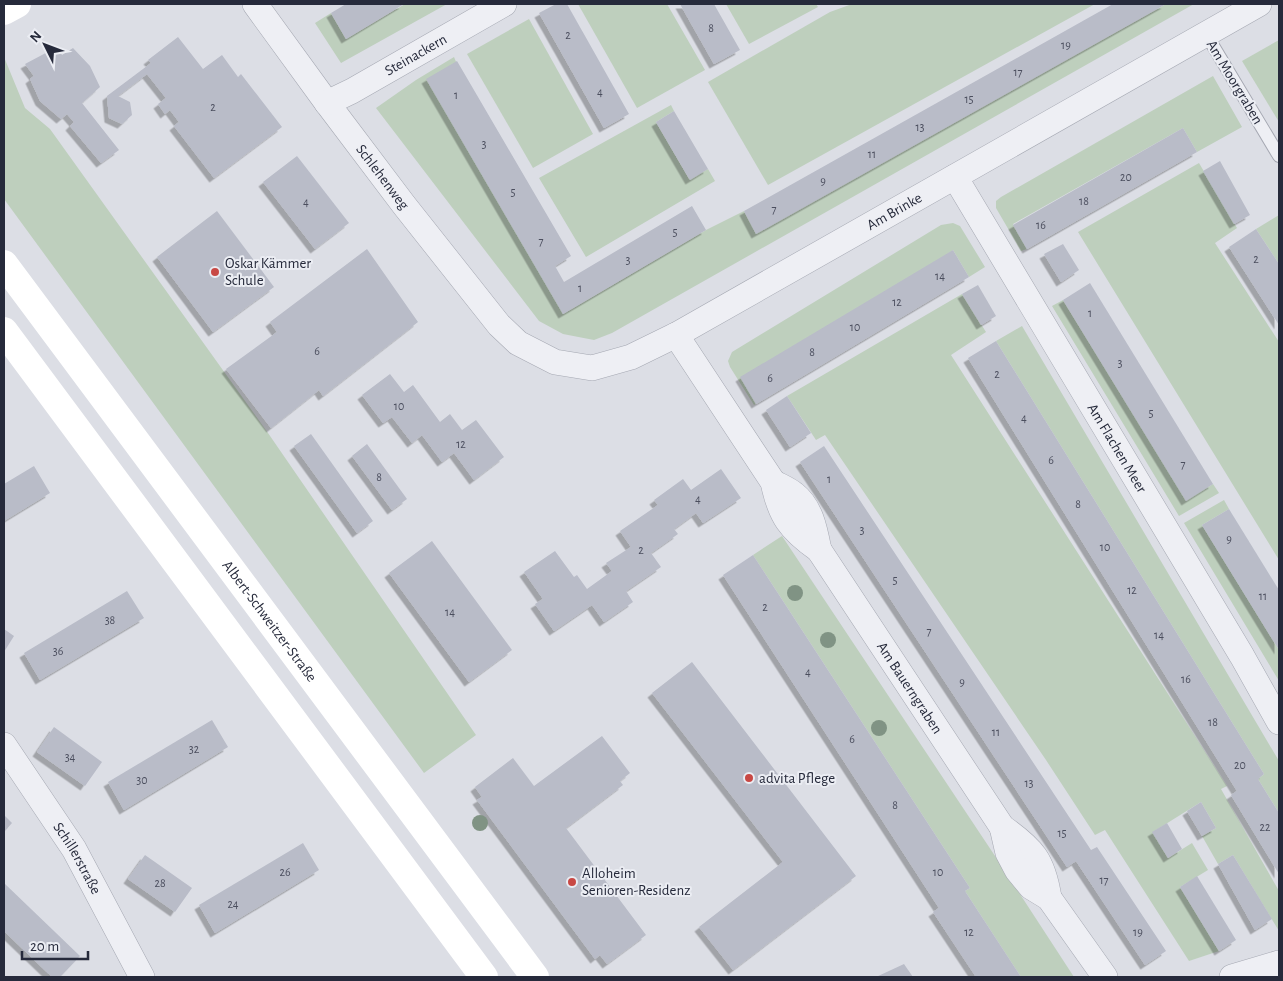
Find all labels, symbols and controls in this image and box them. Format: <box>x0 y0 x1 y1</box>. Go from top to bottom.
north arrow <box>20 20 70 70</box>
house number: 8 <box>708 22 714 34</box>
text: N <box>28 29 45 45</box>
house number: 2 <box>565 29 571 41</box>
street label: Steinackern <box>382 31 449 79</box>
street label: Am Moorgraben <box>1204 38 1266 127</box>
house number: 19 <box>1061 39 1071 51</box>
house number: 17 <box>1013 66 1023 78</box>
house number: 4 <box>597 86 603 98</box>
house number: 1 <box>454 89 458 101</box>
house number: 15 <box>964 93 974 105</box>
house number: 2 <box>210 101 216 113</box>
house number: 13 <box>915 121 925 133</box>
house number: 3 <box>482 138 487 150</box>
street label: Schlehenweg <box>353 142 412 213</box>
house number: 11 <box>868 148 876 160</box>
house number: 20 <box>1120 171 1132 183</box>
house number: 9 <box>820 175 826 187</box>
house number: 5 <box>510 186 516 198</box>
street label: Am Brinke <box>864 190 925 233</box>
house number: 18 <box>1079 195 1089 207</box>
house number: 4 <box>303 196 309 208</box>
house number: 7 <box>771 203 777 215</box>
house number: 16 <box>1036 219 1046 231</box>
house number: 5 <box>672 226 678 238</box>
house number: 7 <box>538 235 544 247</box>
house number: 2 <box>1253 253 1259 265</box>
house number: 3 <box>626 254 631 266</box>
place label: Oskar Kämmer Schule <box>225 256 311 288</box>
marker: Oskar Kämmer Schule <box>209 266 221 278</box>
house number: 14 <box>935 270 945 282</box>
house number: 1 <box>578 282 582 294</box>
house number: 12 <box>892 296 902 308</box>
house number: 1 <box>1088 307 1092 319</box>
house number: 10 <box>850 321 860 333</box>
house number: 6 <box>314 345 320 357</box>
house number: 8 <box>809 346 815 358</box>
house number: 3 <box>1118 357 1123 369</box>
house number: 2 <box>994 368 1000 380</box>
house number: 6 <box>767 372 773 384</box>
house number: 10 <box>394 400 404 412</box>
street label: Am Flachen Meer <box>1085 401 1149 496</box>
house number: 5 <box>1148 407 1154 419</box>
house number: 4 <box>1021 412 1027 424</box>
house number: 12 <box>456 438 466 450</box>
house number: 6 <box>1048 454 1054 466</box>
house number: 7 <box>1180 458 1186 470</box>
house number: 8 <box>376 471 382 483</box>
house number: 1 <box>827 473 831 485</box>
house number: 4 <box>695 493 701 505</box>
house number: 8 <box>1075 498 1081 510</box>
house number: 3 <box>860 524 865 536</box>
house number: 9 <box>1226 533 1232 545</box>
house number: 10 <box>1100 541 1110 553</box>
house number: 2 <box>638 544 644 556</box>
street label: Albert-Schweitzer-Straße <box>219 558 319 685</box>
house number: 5 <box>892 574 898 586</box>
house number: 12 <box>1127 584 1137 596</box>
house number: 11 <box>1259 590 1267 602</box>
house number: 2 <box>762 601 768 613</box>
house number: 14 <box>445 606 455 618</box>
house number: 38 <box>105 614 116 626</box>
house number: 7 <box>926 625 932 637</box>
house number: 14 <box>1154 629 1164 641</box>
street label: Am Bauerngraben <box>874 639 945 737</box>
house number: 36 <box>53 645 64 657</box>
house number: 4 <box>805 666 811 678</box>
house number: 16 <box>1181 673 1191 685</box>
house number: 9 <box>959 676 965 688</box>
house number: 18 <box>1208 716 1218 728</box>
house number: 11 <box>992 726 1000 738</box>
house number: 6 <box>849 733 855 745</box>
house number: 32 <box>189 743 200 755</box>
house number: 34 <box>65 751 76 763</box>
house number: 20 <box>1234 759 1246 771</box>
place label: advita Pflege <box>759 771 835 786</box>
marker: advita Pflege <box>743 772 755 784</box>
house number: 30 <box>136 774 148 786</box>
house number: 13 <box>1024 777 1034 789</box>
house number: 8 <box>892 799 898 811</box>
street label: Schillerstraße <box>50 820 104 897</box>
house number: 22 <box>1260 821 1271 833</box>
house number: 15 <box>1057 827 1067 839</box>
house number: 26 <box>279 866 291 878</box>
place label: Alloheim Senioren-Residenz <box>582 866 690 898</box>
house number: 10 <box>933 866 943 878</box>
house number: 17 <box>1099 874 1109 886</box>
marker: Alloheim Senioren-Residenz <box>566 876 578 888</box>
house number: 28 <box>154 877 166 889</box>
house number: 24 <box>227 898 239 910</box>
house number: 12 <box>964 926 974 938</box>
house number: 19 <box>1133 926 1143 938</box>
scale bar <box>22 928 89 960</box>
text: 20 m <box>30 939 59 954</box>

